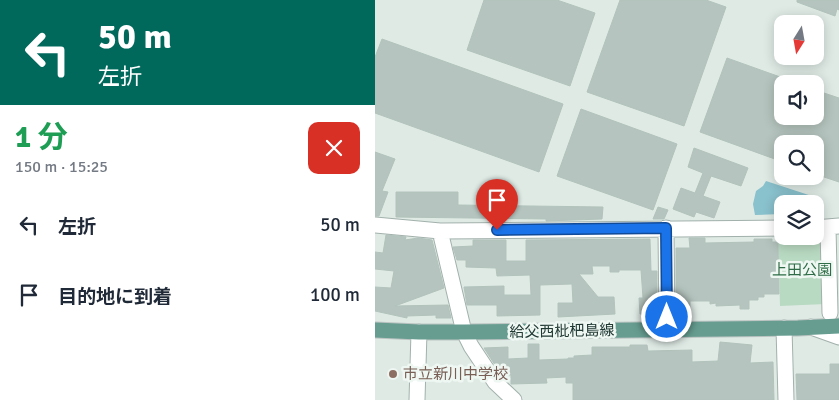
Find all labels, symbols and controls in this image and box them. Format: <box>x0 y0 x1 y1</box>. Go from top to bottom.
text: 50 m <box>98 15 172 58</box>
north arrow <box>774 15 824 65</box>
map controls <box>774 15 824 245</box>
icon: left <box>15 20 80 85</box>
text: 左折 <box>98 63 142 90</box>
button: sound <box>774 75 824 125</box>
text: 1 分 <box>15 119 68 156</box>
button: close <box>308 122 360 174</box>
button: search <box>774 135 824 185</box>
text: 150 m · 15:25 <box>15 157 108 177</box>
pin <box>476 179 518 230</box>
icon: arrive <box>483 186 511 214</box>
button: layers <box>774 195 824 245</box>
icon: left <box>15 211 43 239</box>
text: 50 m <box>320 213 360 237</box>
text: 左折 <box>58 215 96 239</box>
park label: 上田公園 <box>772 261 832 279</box>
icon: arrive <box>15 281 43 309</box>
text: 100 m <box>310 283 360 307</box>
text: 目的地に到着 <box>58 285 172 309</box>
position arrow <box>640 290 692 342</box>
street label: 給父西枇杷島線 <box>509 321 615 341</box>
place label: 市立新川中学校 <box>403 365 508 383</box>
marker: 市立新川中学校 <box>387 368 399 380</box>

